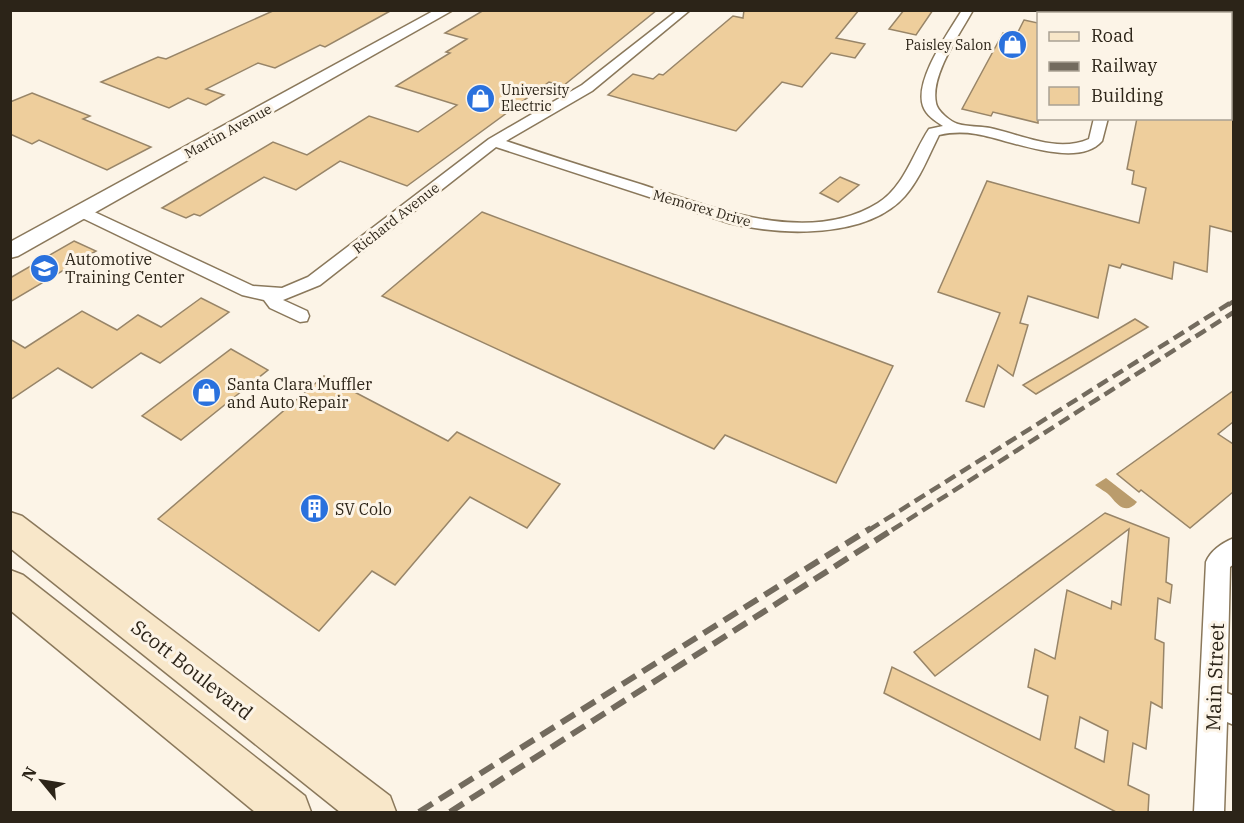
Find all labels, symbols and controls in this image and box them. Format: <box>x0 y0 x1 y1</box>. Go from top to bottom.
legend <box>1037 12 1232 120</box>
text: Road <box>1091 24 1134 47</box>
shop icon: Paisley Salon <box>997 29 1029 61</box>
place label: Paisley Salon <box>905 36 992 54</box>
text: Railway <box>1091 54 1157 77</box>
place label: University Electric <box>501 81 570 115</box>
shop icon: University Electric <box>464 82 496 114</box>
text: Building <box>1091 84 1163 107</box>
street label: Martin Avenue <box>181 100 275 162</box>
street label: Richard Avenue <box>349 179 443 257</box>
street label: Memorex Drive <box>651 185 753 231</box>
place label: Automotive Training Center <box>65 249 184 287</box>
school or university icon: Automotive Training Center <box>28 252 60 284</box>
place label: Santa Clara Muffler and Auto Repair <box>227 374 372 412</box>
shop icon: Santa Clara Muffler and Auto Repair <box>190 377 222 409</box>
building icon: SV Colo <box>298 493 330 525</box>
place label: SV Colo <box>335 499 392 519</box>
street label: Scott Boulevard <box>126 613 259 726</box>
street label: Main Street <box>1199 622 1230 732</box>
north arrow <box>12 751 72 811</box>
text: N <box>17 763 41 784</box>

